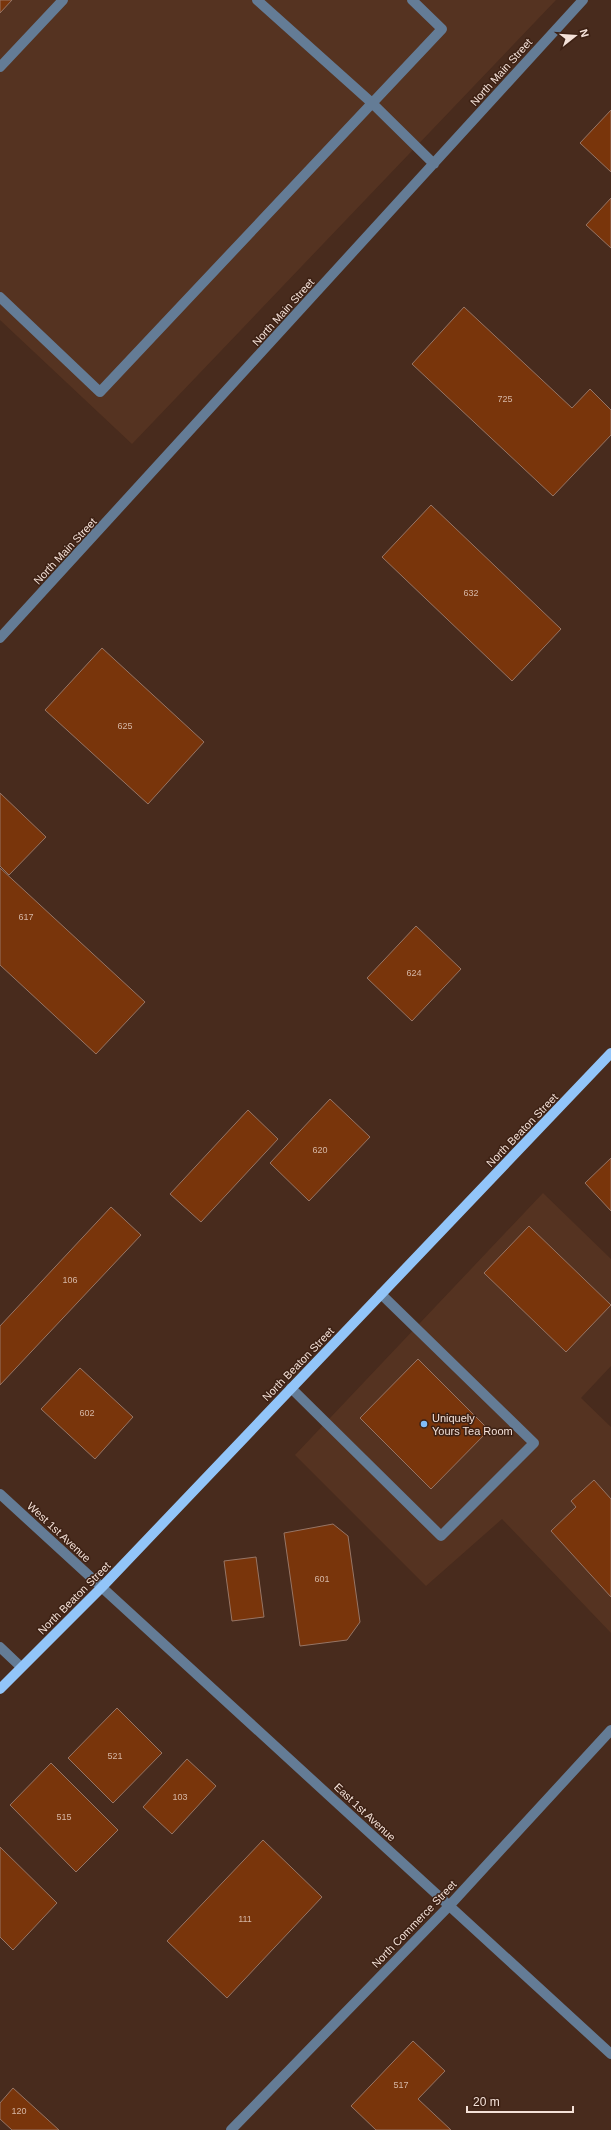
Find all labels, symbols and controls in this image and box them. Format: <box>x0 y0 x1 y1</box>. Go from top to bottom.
north arrow <box>555 16 595 56</box>
text: N <box>578 28 591 39</box>
street label: North Main Street <box>468 36 534 108</box>
street label: North Main Street <box>250 276 316 348</box>
house number: 725 <box>497 394 513 404</box>
street label: North Main Street <box>31 515 99 587</box>
house number: 632 <box>463 588 479 598</box>
house number: 625 <box>117 721 133 731</box>
house number: 617 <box>18 912 34 922</box>
house number: 624 <box>406 968 422 978</box>
street label: North Beaton Street <box>484 1091 560 1169</box>
house number: 620 <box>312 1145 328 1155</box>
house number: 106 <box>62 1275 78 1285</box>
street label: North Beaton Street <box>260 1325 336 1403</box>
house number: 602 <box>79 1408 95 1418</box>
place label: Uniquely Yours Tea Room <box>432 1412 513 1437</box>
marker: Uniquely Yours Tea Room <box>419 1419 429 1429</box>
street label: West 1st Avenue <box>25 1500 93 1564</box>
street label: North Beaton Street <box>35 1559 113 1637</box>
house number: 601 <box>314 1574 330 1584</box>
house number: 521 <box>107 1751 123 1761</box>
street label: East 1st Avenue <box>332 1781 398 1843</box>
house number: 103 <box>172 1792 188 1802</box>
house number: 515 <box>56 1812 72 1822</box>
street label: North Commerce Street <box>369 1878 459 1970</box>
house number: 111 <box>238 1914 252 1924</box>
house number: 517 <box>393 2080 409 2090</box>
scale bar <box>467 2088 573 2114</box>
text: 20 m <box>473 2095 500 2109</box>
house number: 120 <box>11 2106 27 2116</box>

